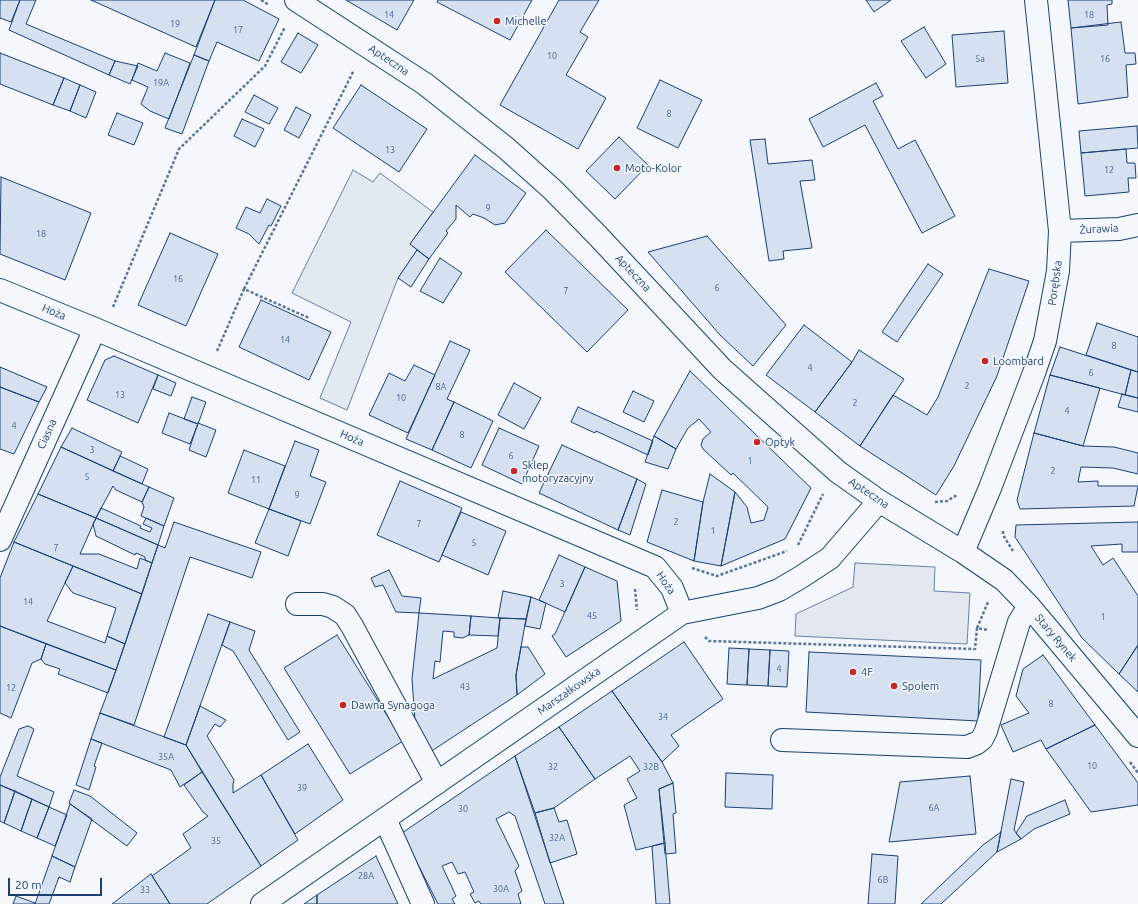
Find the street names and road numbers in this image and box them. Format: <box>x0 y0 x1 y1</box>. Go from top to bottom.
street label: Apteczna <box>366 42 412 78</box>
street label: Żurawia <box>1079 221 1119 237</box>
street label: Apteczna <box>612 252 654 294</box>
street label: Porębska <box>1045 260 1065 306</box>
street label: Hoża <box>40 301 68 323</box>
street label: Ciasna <box>35 417 59 451</box>
street label: Hoża <box>338 427 366 449</box>
street label: Apteczna <box>846 475 892 511</box>
street label: Hoża <box>654 569 678 597</box>
street label: Stary Rynek <box>1032 612 1080 664</box>
street label: Marszałkowska <box>535 664 603 718</box>

